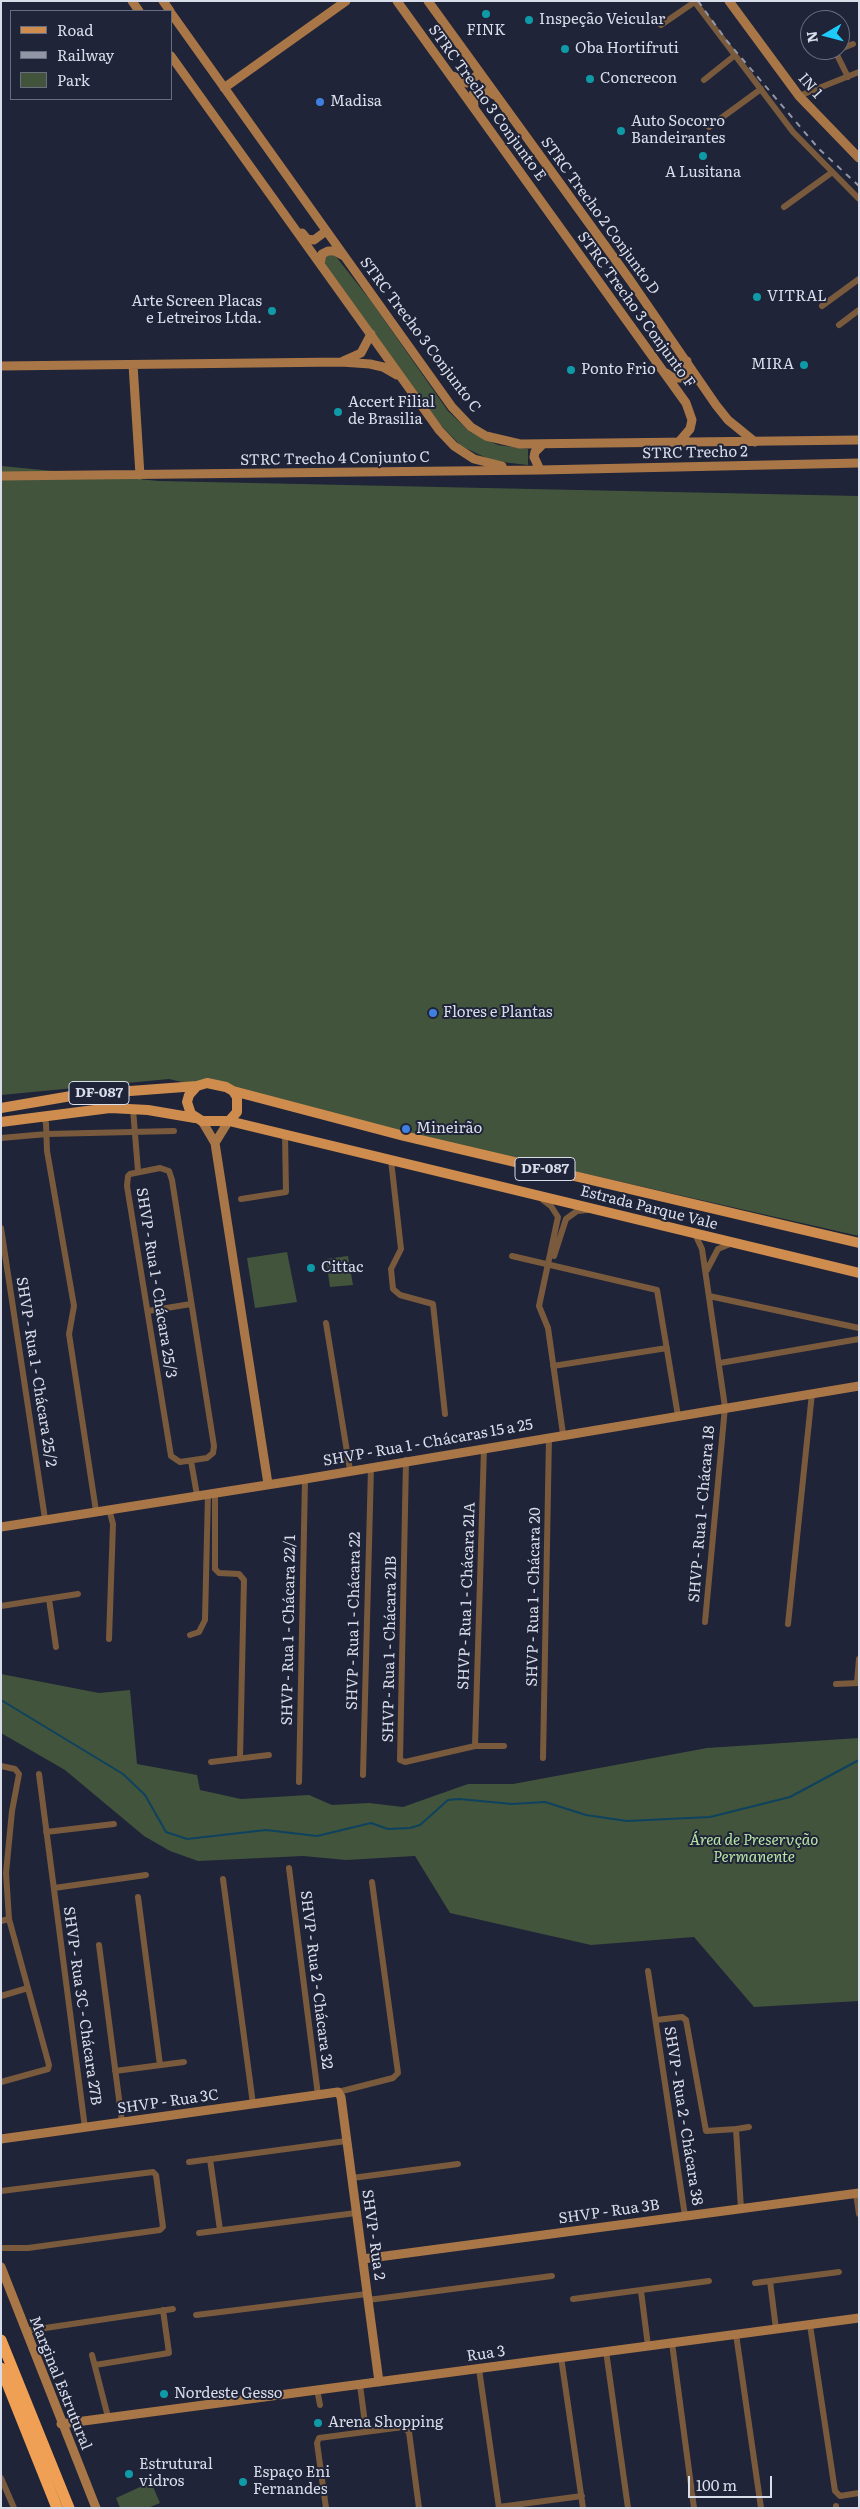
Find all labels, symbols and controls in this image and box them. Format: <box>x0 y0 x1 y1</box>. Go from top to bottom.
marker: FINK <box>480 8 492 20</box>
legend <box>10 10 172 100</box>
north arrow <box>800 10 850 60</box>
place label: Inspeção Veicular <box>539 11 665 29</box>
marker: Inspeção Veicular <box>523 14 535 26</box>
text: Road <box>57 18 93 41</box>
street label: STRC Trecho 3 Conjunto E <box>424 21 550 185</box>
place label: FINK <box>466 22 506 40</box>
text: N <box>800 30 822 44</box>
place label: Oba Hortifruti <box>575 40 679 58</box>
text: Railway <box>57 43 114 66</box>
marker: Oba Hortifruti <box>559 43 571 55</box>
text: Park <box>57 68 90 91</box>
place label: Concrecon <box>600 70 677 88</box>
street label: IN 1 <box>794 70 826 102</box>
marker: Concrecon <box>584 73 596 85</box>
place label: Madisa <box>330 93 382 111</box>
marker: Madisa <box>314 96 326 108</box>
place label: Auto Socorro Bandeirantes <box>631 113 725 148</box>
marker: Auto Socorro Bandeirantes <box>615 125 627 137</box>
street label: STRC Trecho 2 Conjunto D <box>537 134 663 298</box>
marker: A Lusitana <box>697 150 709 162</box>
place label: A Lusitana <box>665 164 741 182</box>
street label: STRC Trecho 3 Conjunto F <box>573 228 699 392</box>
street label: STRC Trecho 3 Conjunto C <box>356 254 484 416</box>
place label: VITRAL <box>767 288 827 306</box>
marker: VITRAL <box>751 291 763 303</box>
place label: Arte Screen Placas e Letreiros Ltda. <box>131 293 262 328</box>
marker: Arte Screen Placas e Letreiros Ltda. <box>266 305 278 317</box>
place label: MIRA <box>751 356 794 374</box>
marker: MIRA <box>798 359 810 371</box>
place label: Ponto Frio <box>581 361 656 379</box>
marker: Ponto Frio <box>565 364 577 376</box>
place label: Accert Filial de Brasilia <box>348 394 435 429</box>
marker: Accert Filial de Brasilia <box>332 406 344 418</box>
street label: STRC Trecho 2 <box>642 443 748 463</box>
street label: STRC Trecho 4 Conjunto C <box>240 448 430 470</box>
place label: Flores e Plantas <box>443 1004 553 1022</box>
marker: Flores e Plantas <box>427 1007 439 1019</box>
road number: DF-087 <box>69 1082 129 1104</box>
place label: Mineirão <box>416 1120 482 1138</box>
marker: Mineirão <box>400 1123 412 1135</box>
road number: DF-087 <box>515 1158 575 1180</box>
street label: Estrada Parque Vale <box>578 1182 720 1234</box>
street label: SHVP - Rua 1 - Chácara 25/3 <box>132 1187 180 1379</box>
place label: Cittac <box>321 1259 363 1277</box>
marker: Cittac <box>305 1262 317 1274</box>
street label: SHVP - Rua 1 - Chácara 25/2 <box>12 1276 60 1468</box>
street label: SHVP - Rua 1 - Chácaras 15 a 25 <box>322 1416 534 1470</box>
street label: SHVP - Rua 1 - Chácara 18 <box>685 1425 719 1603</box>
street label: SHVP - Rua 1 - Chácara 21A <box>455 1502 479 1690</box>
street label: SHVP - Rua 1 - Chácara 20 <box>523 1507 545 1687</box>
street label: SHVP - Rua 1 - Chácara 22 <box>343 1532 365 1710</box>
street label: SHVP - Rua 1 - Chácara 22/1 <box>278 1534 300 1726</box>
street label: SHVP - Rua 1 - Chácara 21B <box>379 1556 401 1742</box>
park label: Área de Preservção Permanente <box>690 1832 818 1867</box>
street label: SHVP - Rua 2 - Chácara 32 <box>296 1890 336 2070</box>
street label: SHVP - Rua 3C - Chácara 27B <box>59 1905 105 2107</box>
street label: SHVP - Rua 2 - Chácara 38 <box>660 2025 706 2207</box>
street label: SHVP - Rua 3C <box>116 2086 220 2118</box>
street label: SHVP - Rua 2 <box>358 2189 388 2281</box>
street label: SHVP - Rua 3B <box>557 2196 661 2228</box>
street label: Marginal Estrutural <box>25 2313 95 2453</box>
street label: Rua 3 <box>465 2342 507 2366</box>
place label: Nordeste Gesso <box>174 2385 283 2403</box>
marker: Nordeste Gesso <box>158 2388 170 2400</box>
place label: Arena Shopping <box>328 2414 443 2432</box>
marker: Arena Shopping <box>312 2417 324 2429</box>
place label: Estrutural vidros <box>139 2456 213 2491</box>
place label: Espaço Eni Fernandes <box>253 2464 330 2499</box>
scale bar <box>690 2466 774 2498</box>
marker: Estrutural vidros <box>123 2468 135 2480</box>
text: 100 m <box>696 2473 737 2496</box>
marker: Espaço Eni Fernandes <box>237 2476 249 2488</box>

